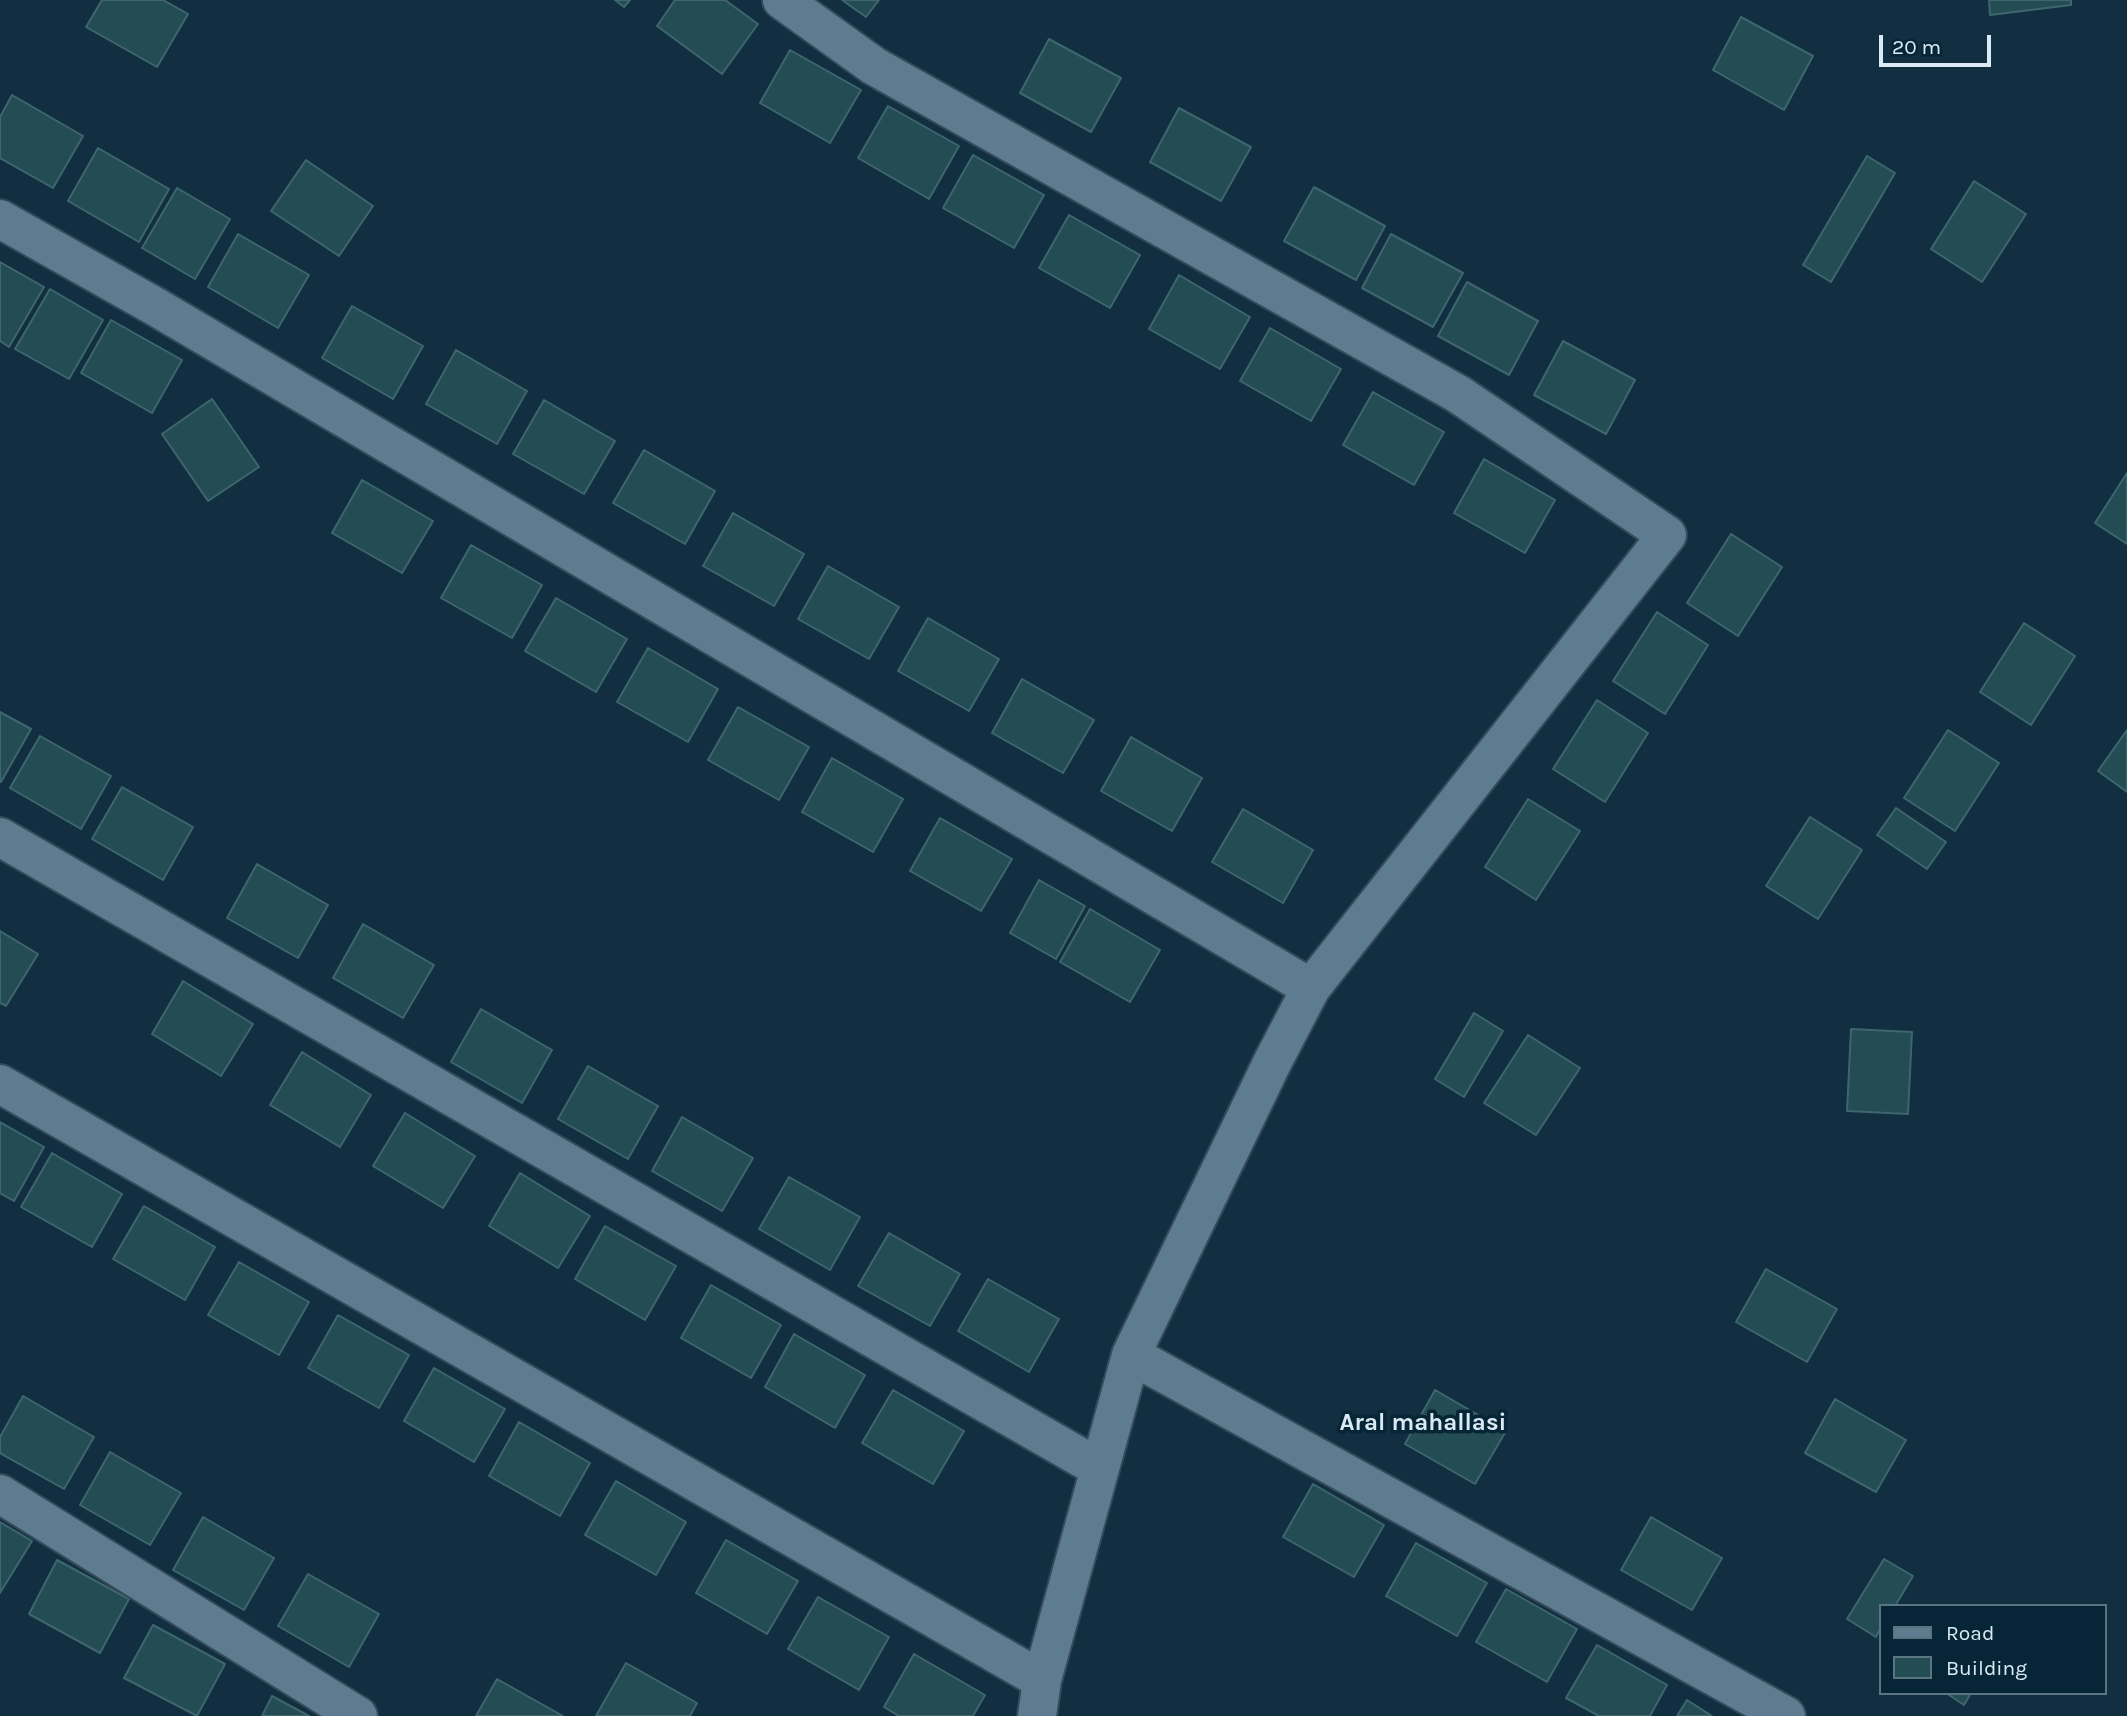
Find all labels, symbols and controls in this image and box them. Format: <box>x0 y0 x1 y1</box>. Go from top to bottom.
scale bar <box>1882 21 1994 65</box>
text: 20 m <box>1892 35 1941 59</box>
district label: Aral mahallasi <box>1340 1409 1506 1437</box>
legend <box>1878 1604 2106 1695</box>
text: Road <box>1946 1621 1994 1645</box>
text: Building <box>1946 1656 2027 1680</box>

